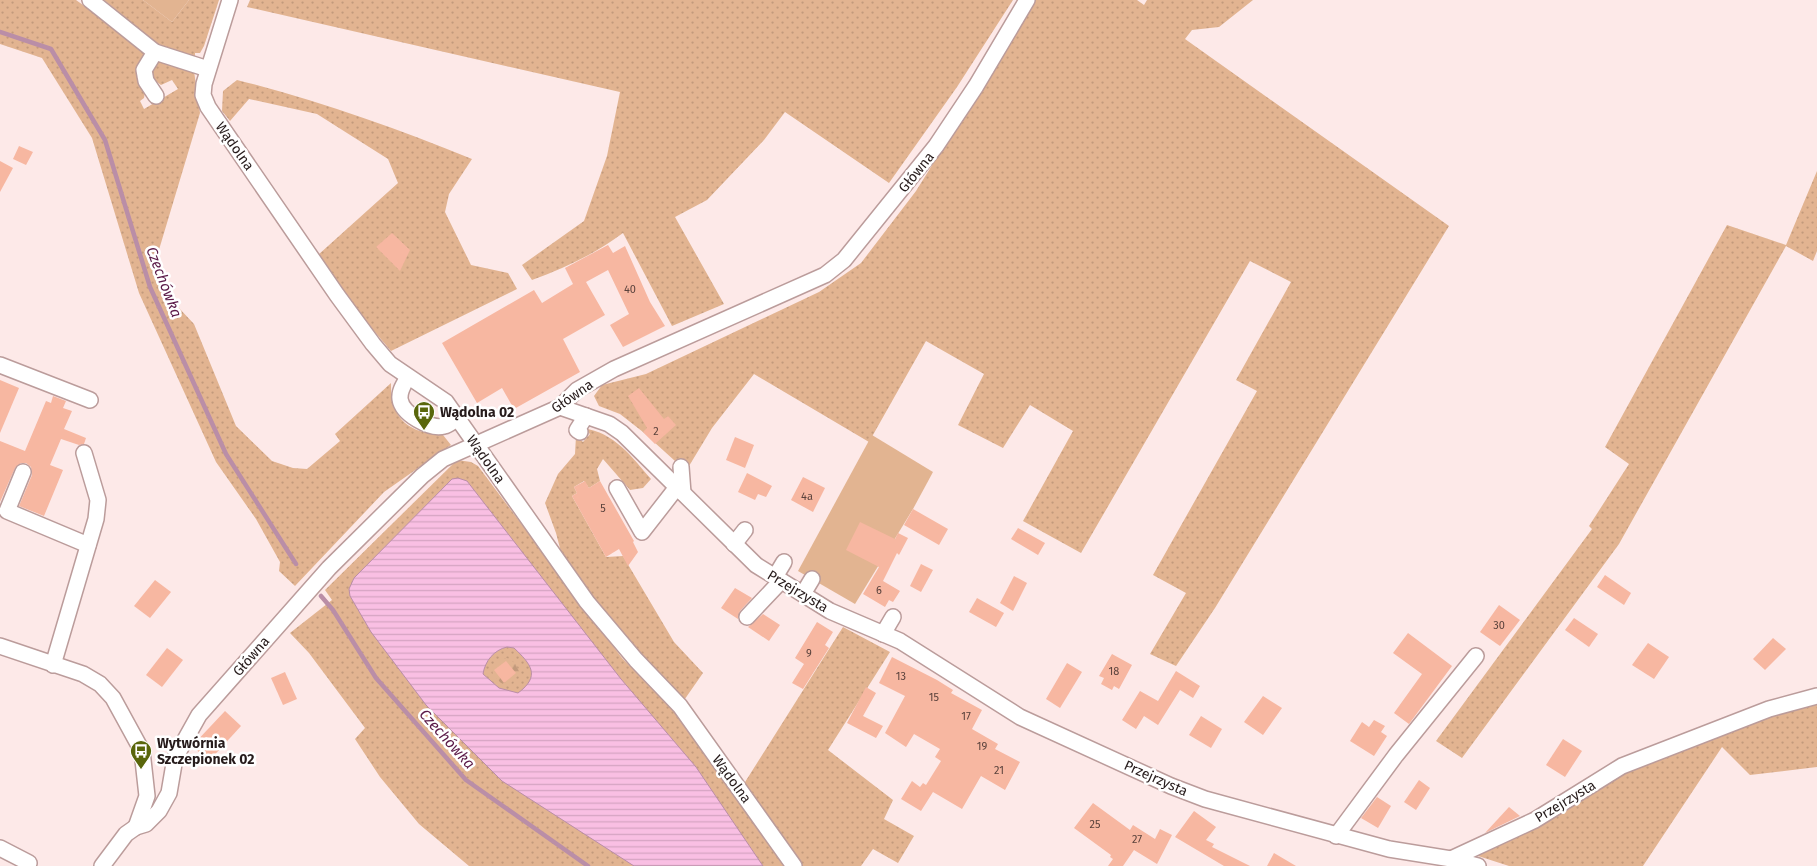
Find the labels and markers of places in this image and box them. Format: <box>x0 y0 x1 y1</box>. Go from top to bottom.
bus stop icon: Wądolna 02 <box>412 400 436 431</box>
place label: Wądolna 02 <box>440 404 514 421</box>
place label: Wytwórnia Szczepionek 02 <box>157 735 255 768</box>
bus stop icon: Wytwórnia Szczepionek 02 <box>129 739 153 770</box>

